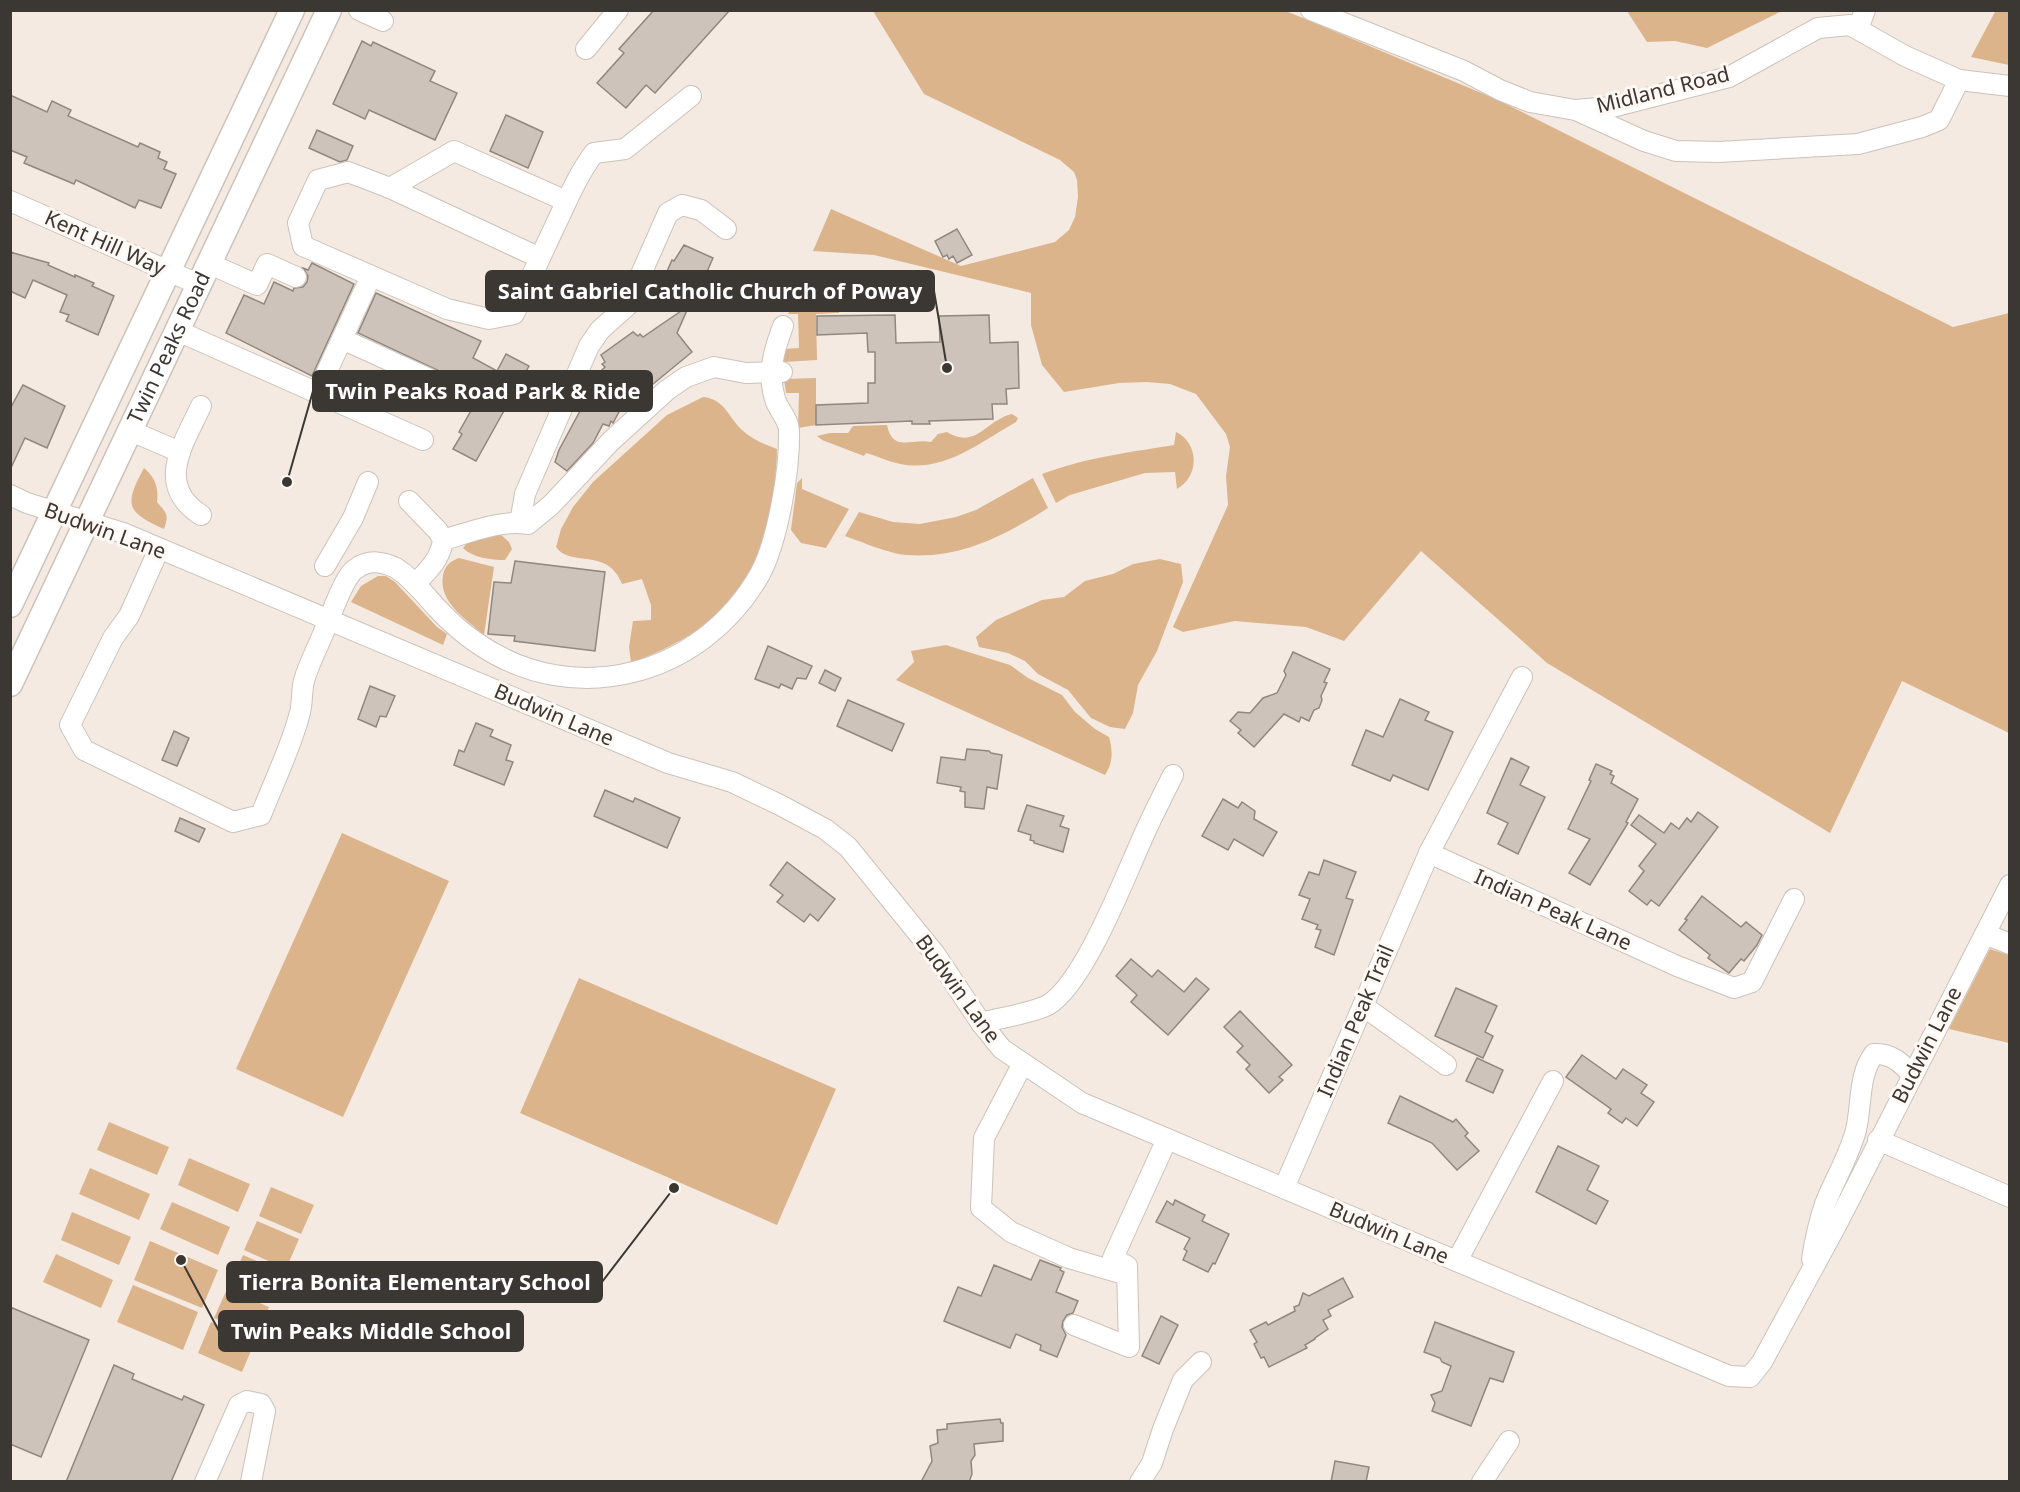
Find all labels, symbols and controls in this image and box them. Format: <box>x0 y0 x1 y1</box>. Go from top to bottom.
street label: Midland Road <box>1593 59 1732 119</box>
street label: Kent Hill Way <box>40 203 171 281</box>
street label: Twin Peaks Road <box>120 267 216 428</box>
callout: Saint Gabriel Catholic Church of Poway <box>486 271 934 311</box>
text: Saint Gabriel Catholic Church of Poway <box>498 275 923 305</box>
callout: Twin Peaks Road Park & Ride <box>313 371 652 411</box>
text: Twin Peaks Road Park & Ride <box>325 375 641 405</box>
street label: Budwin Lane <box>41 495 170 565</box>
street label: Budwin Lane <box>490 676 619 752</box>
street label: Indian Peak Lane <box>1470 862 1636 956</box>
street label: Budwin Lane <box>910 929 1008 1048</box>
street label: Indian Peak Trail <box>1310 940 1400 1101</box>
street label: Budwin Lane <box>1885 981 1968 1108</box>
street label: Budwin Lane <box>1325 1194 1454 1270</box>
callout: Tierra Bonita Elementary School <box>227 1262 602 1302</box>
text: Tierra Bonita Elementary School <box>239 1266 591 1296</box>
callout: Twin Peaks Middle School <box>219 1311 523 1351</box>
text: Twin Peaks Middle School <box>231 1315 511 1345</box>

